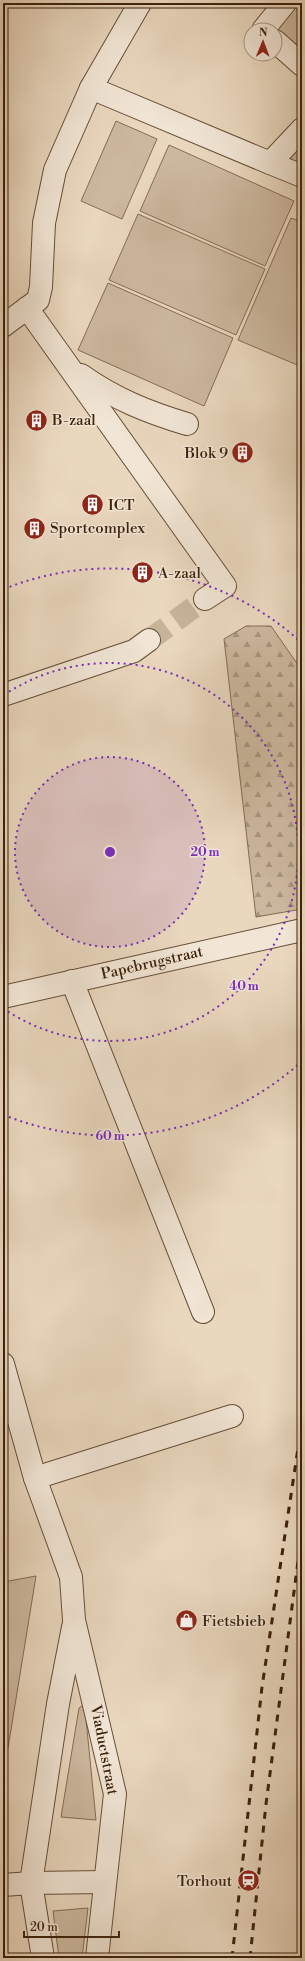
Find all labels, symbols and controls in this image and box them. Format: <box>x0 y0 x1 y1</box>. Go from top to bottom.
north arrow <box>243 22 283 62</box>
text: N <box>259 26 268 40</box>
building icon: B-zaal <box>24 407 50 433</box>
place label: B-zaal <box>51 411 96 430</box>
building icon: Blok 9 <box>230 440 256 466</box>
place label: Blok 9 <box>184 444 228 463</box>
building icon: ICT <box>80 492 106 518</box>
place label: ICT <box>108 496 135 515</box>
building icon: Sportcomplex <box>21 515 47 541</box>
place label: Sportcomplex <box>50 519 145 538</box>
building icon: A-zaal <box>129 560 155 586</box>
place label: A-zaal <box>157 564 201 583</box>
centre of rings <box>103 845 117 859</box>
text: 20 m <box>190 845 220 860</box>
street label: Papebrugstraat <box>99 942 205 984</box>
text: 40 m <box>229 979 259 994</box>
text: 60 m <box>95 1129 125 1144</box>
shop icon: Fietsbieb <box>173 1608 199 1634</box>
place label: Fietsbieb <box>202 1612 266 1631</box>
street label: Viaductstraat <box>86 1702 122 1797</box>
station icon: Torhout <box>235 1868 261 1894</box>
place label: Torhout <box>177 1872 233 1891</box>
scale bar <box>24 1913 119 1939</box>
text: 20 m <box>30 1920 58 1935</box>

